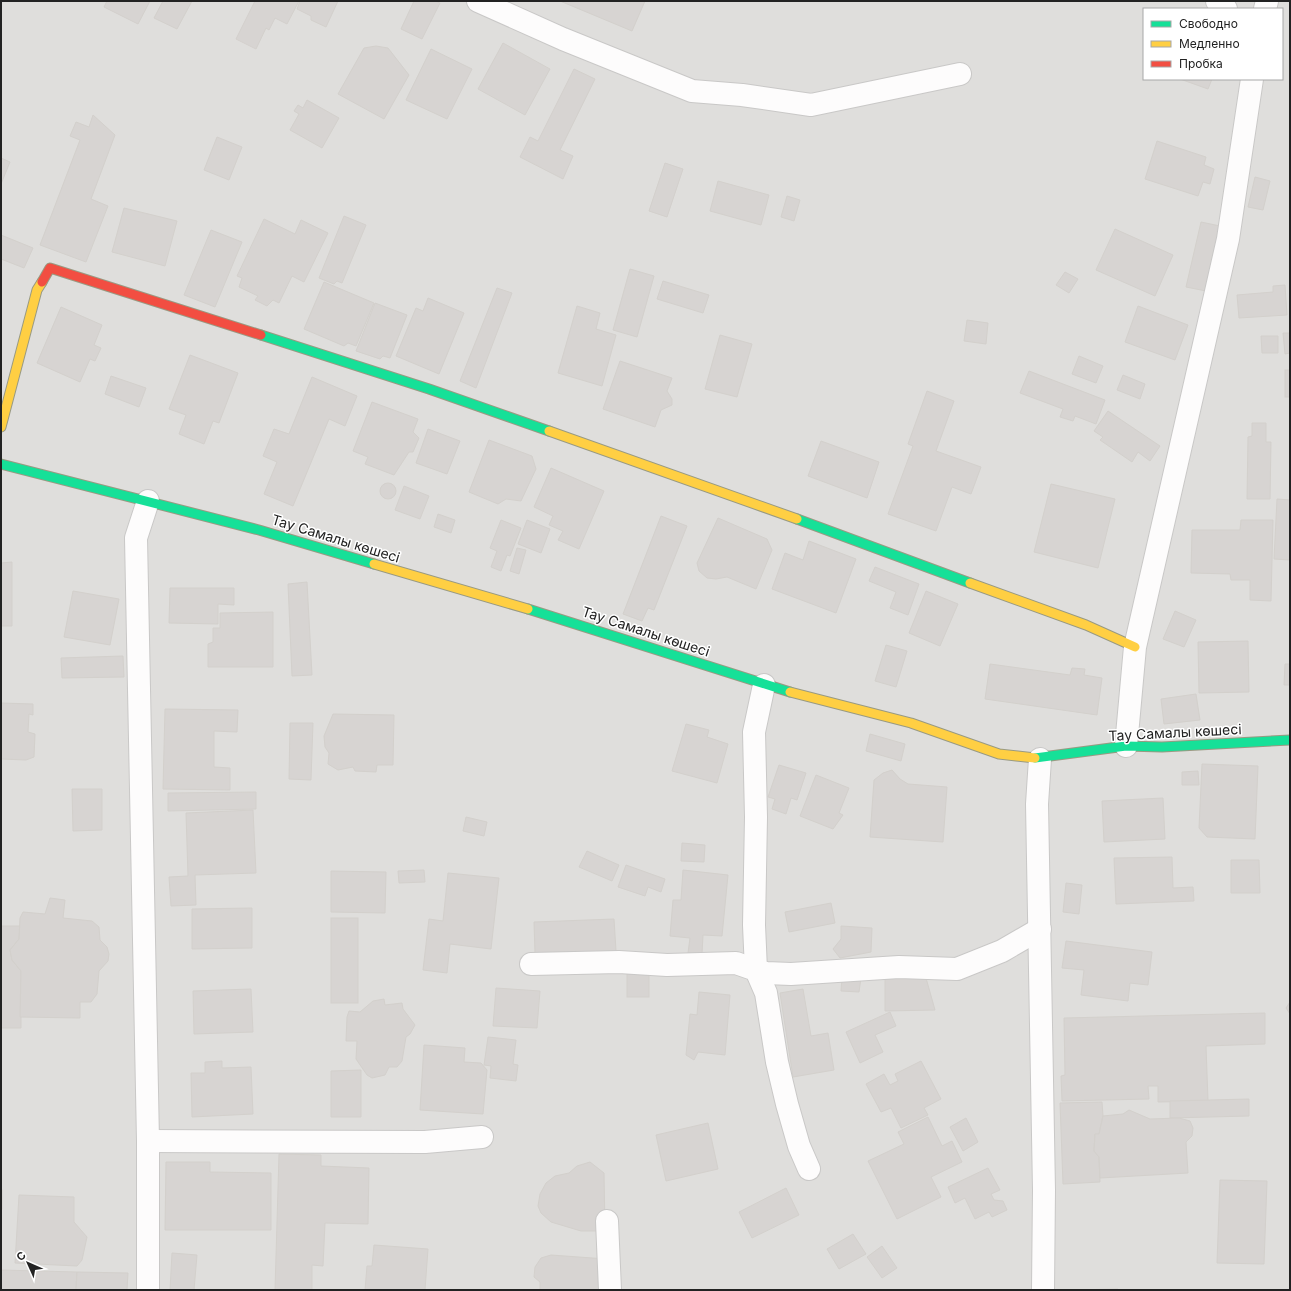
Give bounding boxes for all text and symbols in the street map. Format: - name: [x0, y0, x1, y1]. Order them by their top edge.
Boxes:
- legend: [1143, 8, 1283, 80]
- text: Свободно: [1179, 16, 1238, 31]
- text: Медленно: [1179, 36, 1240, 51]
- text: Пробка: [1179, 56, 1223, 71]
- street label: Тау Самалы көшесі: [270, 510, 402, 566]
- street label: Тау Самалы көшесі: [580, 602, 712, 660]
- street label: Тау Самалы көшесі: [1108, 720, 1242, 744]
- north arrow: [8, 1243, 48, 1283]
- text: С: [13, 1248, 29, 1264]

